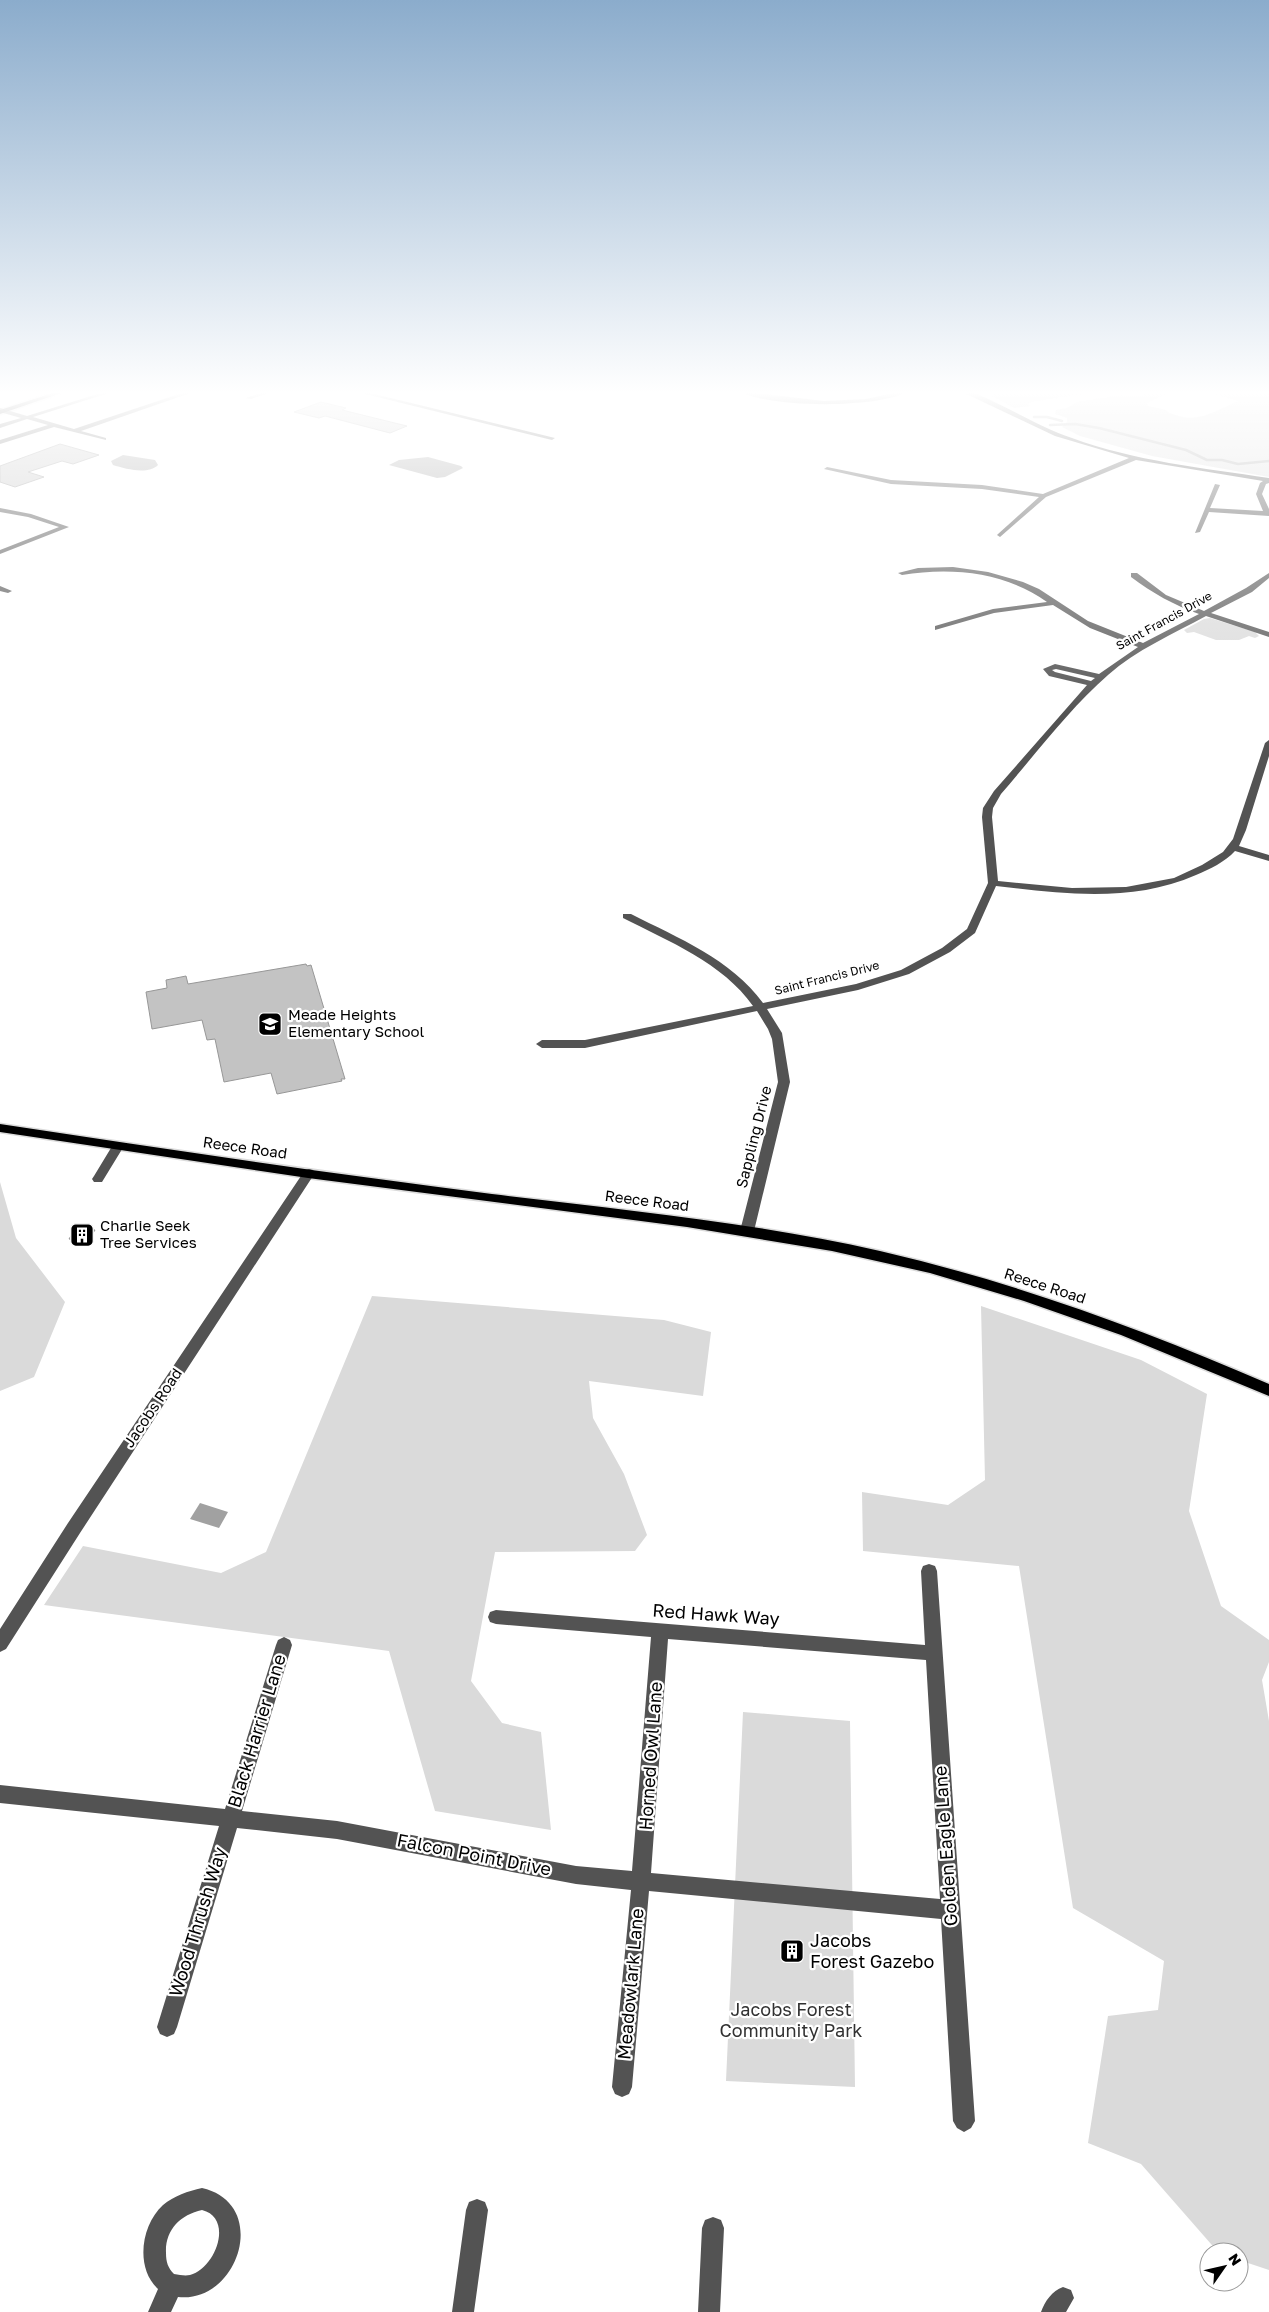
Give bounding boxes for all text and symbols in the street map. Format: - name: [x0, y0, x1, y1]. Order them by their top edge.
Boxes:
- street label: Saint Francis Drive: [1113, 588, 1214, 653]
- street label: Saint Francis Drive: [773, 957, 881, 998]
- place label: Meade Heights Elementary School: [288, 1005, 424, 1040]
- school or university icon: Meade Heights Elementary School: [257, 1011, 283, 1037]
- street label: Sappling Drive: [732, 1083, 775, 1190]
- street label: Reece Road: [202, 1132, 288, 1162]
- street label: Reece Road: [604, 1186, 690, 1214]
- place label: Charlie Seek Tree Services: [100, 1216, 197, 1251]
- building icon: Charlie Seek Tree Services: [69, 1222, 95, 1248]
- street label: Reece Road: [1002, 1263, 1088, 1307]
- street label: Jacobs Road: [119, 1364, 185, 1450]
- street label: Red Hawk Way: [652, 1599, 780, 1629]
- street label: Black Harrier Lane: [222, 1651, 290, 1810]
- street label: Horned Owl Lane: [634, 1681, 666, 1831]
- street label: Golden Eagle Lane: [928, 1765, 962, 1927]
- street label: Falcon Point Drive: [395, 1828, 553, 1880]
- street label: Wood Thrush Way: [164, 1844, 230, 1999]
- street label: Meadowlark Lane: [612, 1907, 648, 2061]
- place label: Jacobs Forest Gazebo: [810, 1929, 934, 1972]
- building icon: Jacobs Forest Gazebo: [779, 1938, 805, 1964]
- park label: Jacobs Forest Community Park: [720, 1998, 862, 2041]
- north arrow: [1199, 2242, 1249, 2292]
- text: N: [1225, 2250, 1245, 2269]

